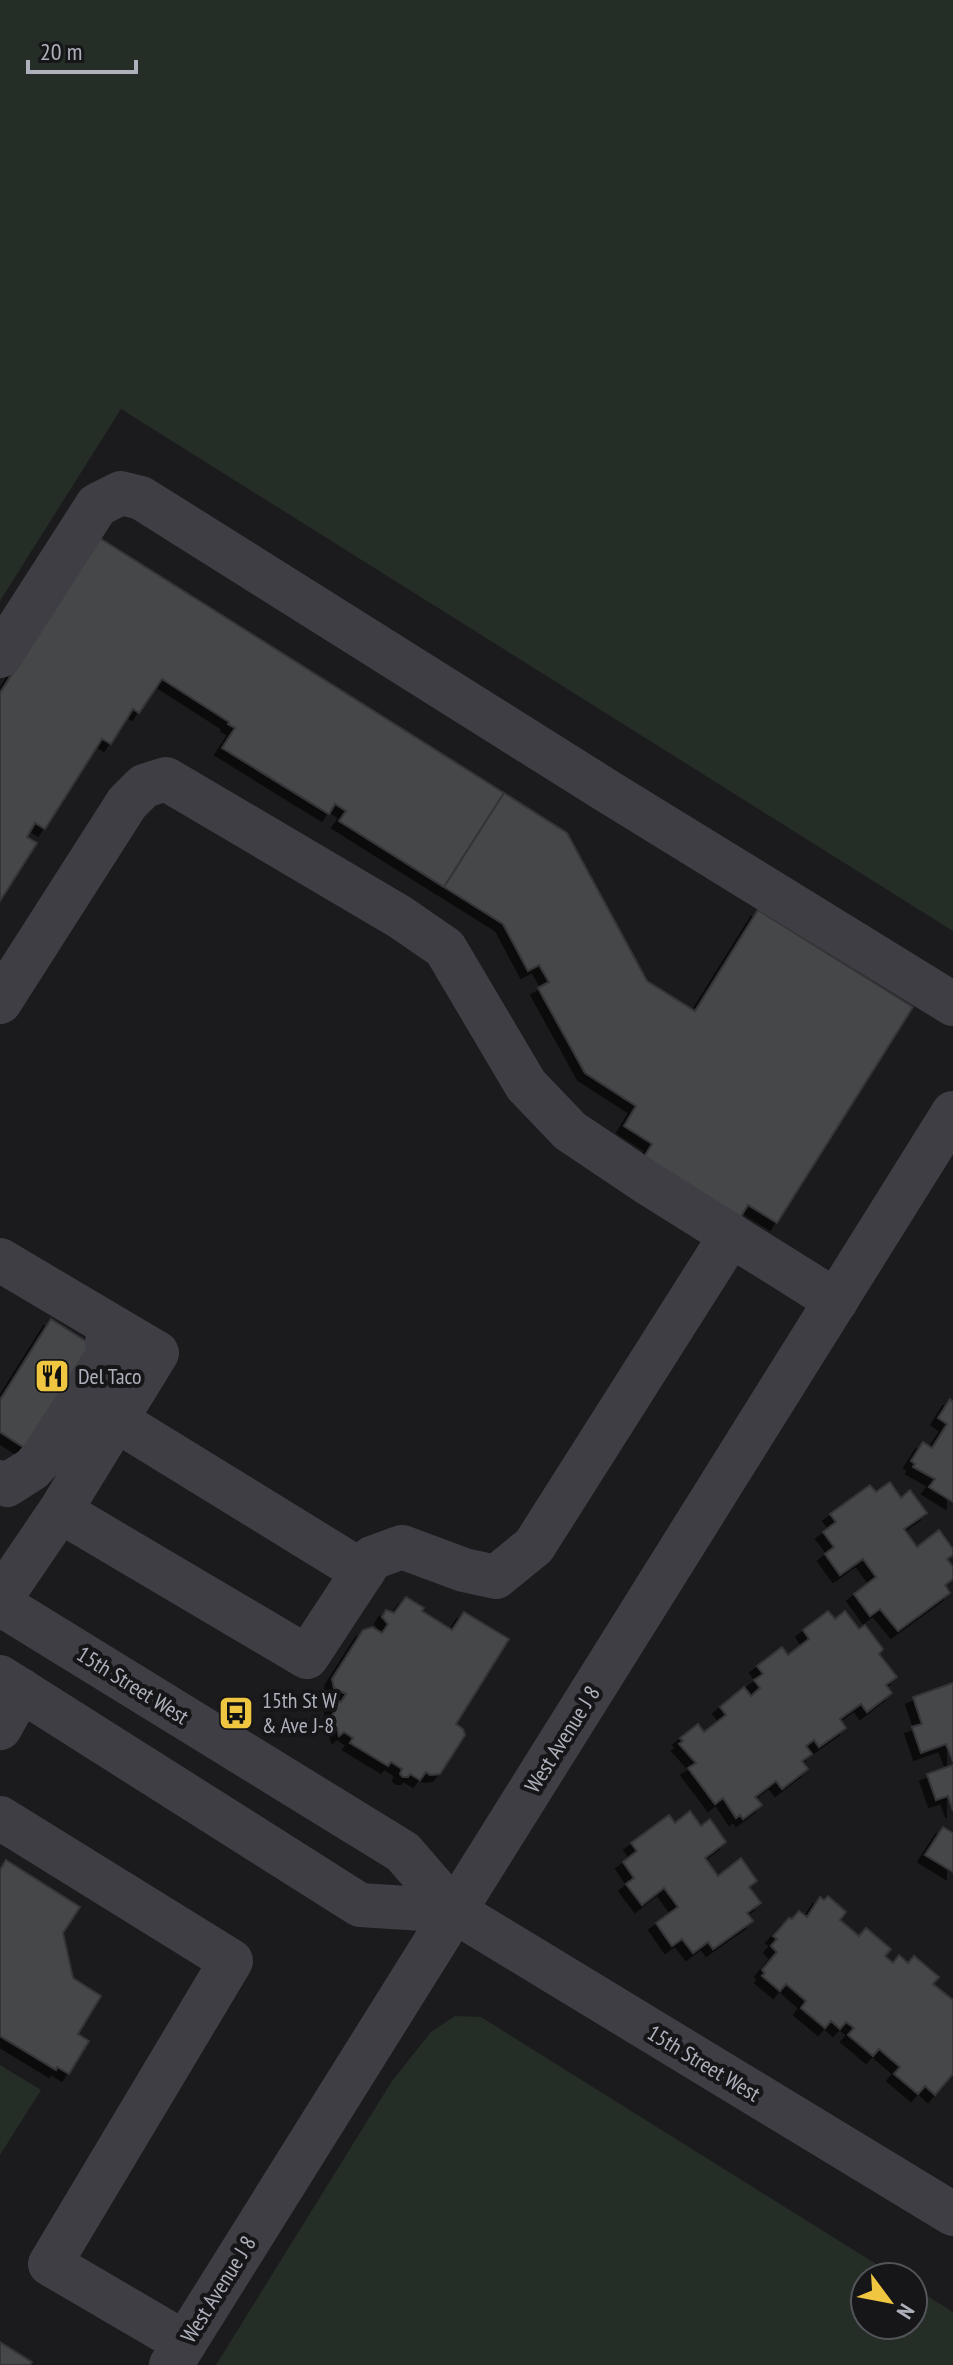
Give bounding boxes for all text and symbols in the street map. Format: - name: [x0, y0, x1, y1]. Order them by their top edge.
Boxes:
- scale bar: [28, 24, 136, 74]
- text: 20 m: [40, 36, 82, 67]
- restaurant icon: Del Taco: [33, 1357, 71, 1395]
- place label: Del Taco: [78, 1362, 142, 1390]
- street label: 15th Street West: [72, 1640, 194, 1730]
- street label: West Avenue J 8: [518, 1680, 606, 1798]
- place label: 15th St W & Ave J-8: [262, 1686, 337, 1739]
- bus stop icon: 15th St W & Ave J-8: [217, 1694, 255, 1732]
- street label: 15th Street West: [643, 2018, 765, 2108]
- street label: West Avenue J 8: [174, 2230, 262, 2348]
- north arrow: [849, 2261, 929, 2341]
- text: N: [891, 2299, 921, 2324]

